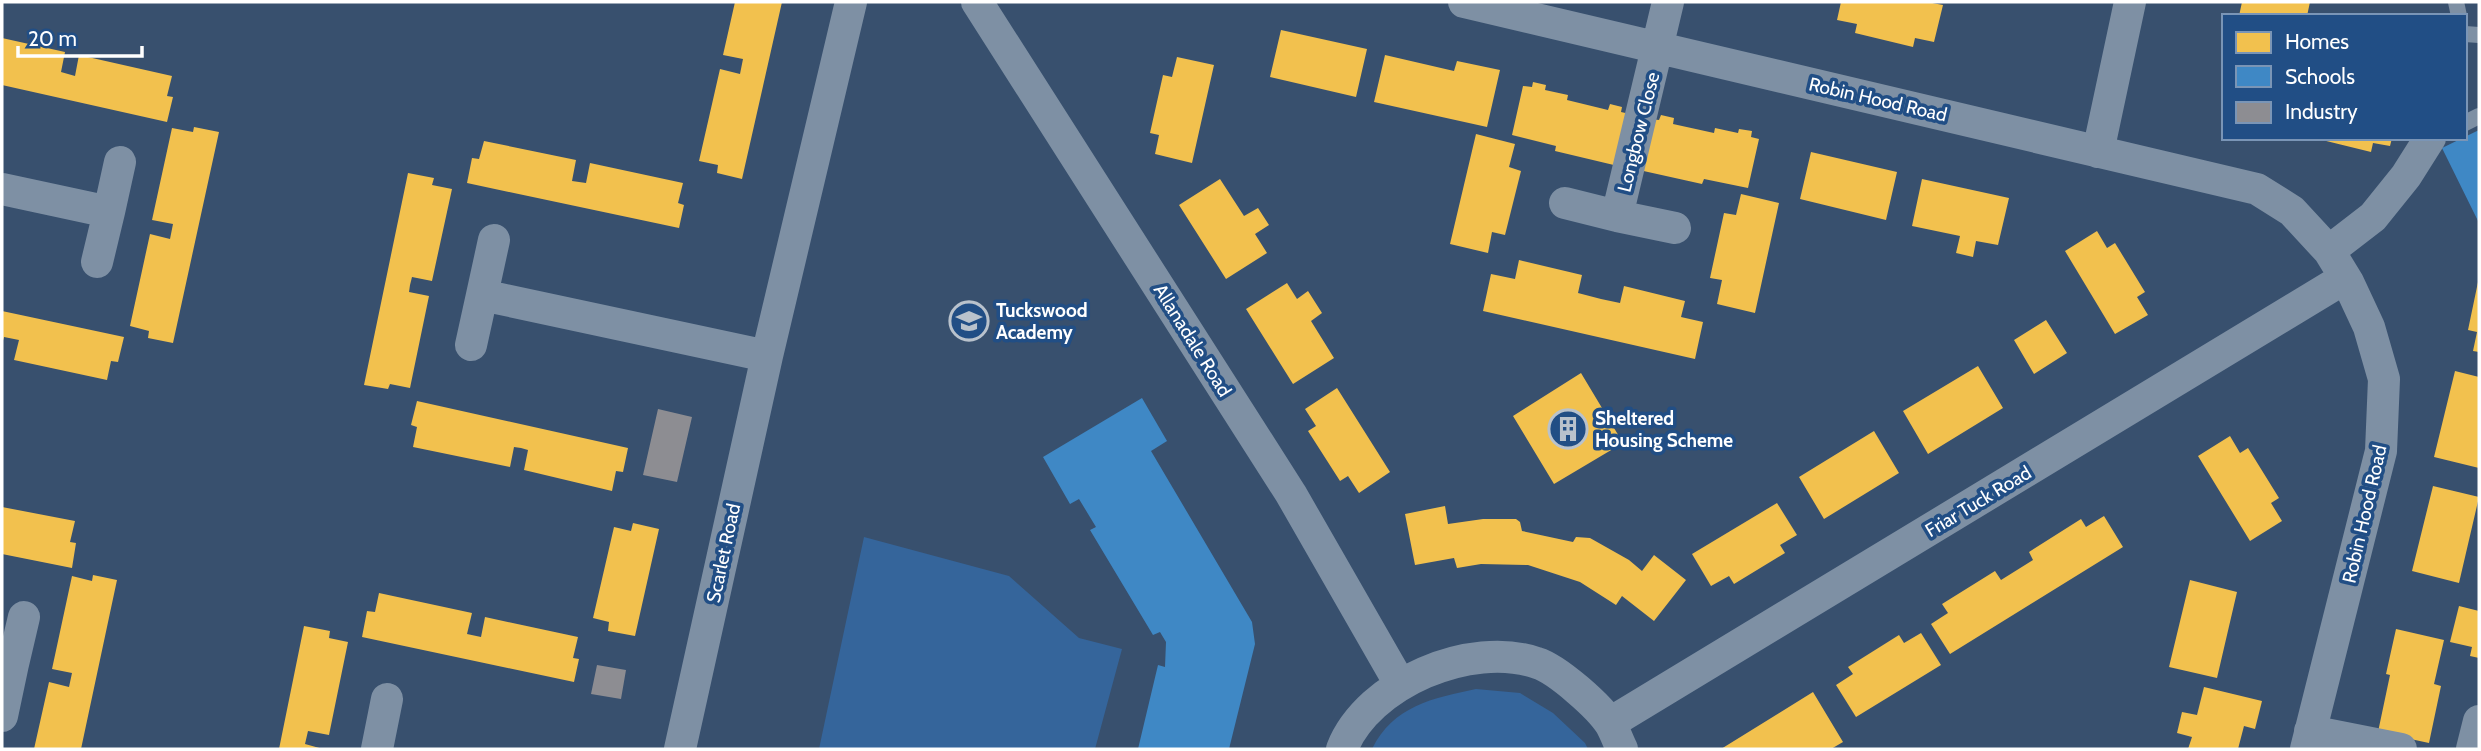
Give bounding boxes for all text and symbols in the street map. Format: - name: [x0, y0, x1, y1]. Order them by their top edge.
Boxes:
- scale bar: [18, 14, 142, 58]
- legend: [2222, 14, 2467, 140]
- text: 20 m: [28, 26, 77, 51]
- text: Homes: [2285, 29, 2349, 54]
- text: Schools: [2285, 64, 2355, 89]
- street label: Longbow Close: [1612, 69, 1665, 195]
- street label: Robin Hood Road: [1807, 72, 1949, 127]
- text: Industry: [2285, 99, 2358, 124]
- street label: Allanadale Road: [1149, 280, 1236, 401]
- place label: Tuckswood Academy: [996, 299, 1088, 344]
- school or university icon: Tuckswood Academy: [948, 300, 990, 342]
- place label: Sheltered Housing Scheme: [1595, 407, 1733, 452]
- building icon: Sheltered Housing Scheme: [1547, 408, 1589, 450]
- street label: Robin Hood Road: [2337, 443, 2392, 585]
- street label: Friar Tuck Road: [1921, 461, 2035, 542]
- street label: Scarlet Road: [702, 501, 745, 605]

